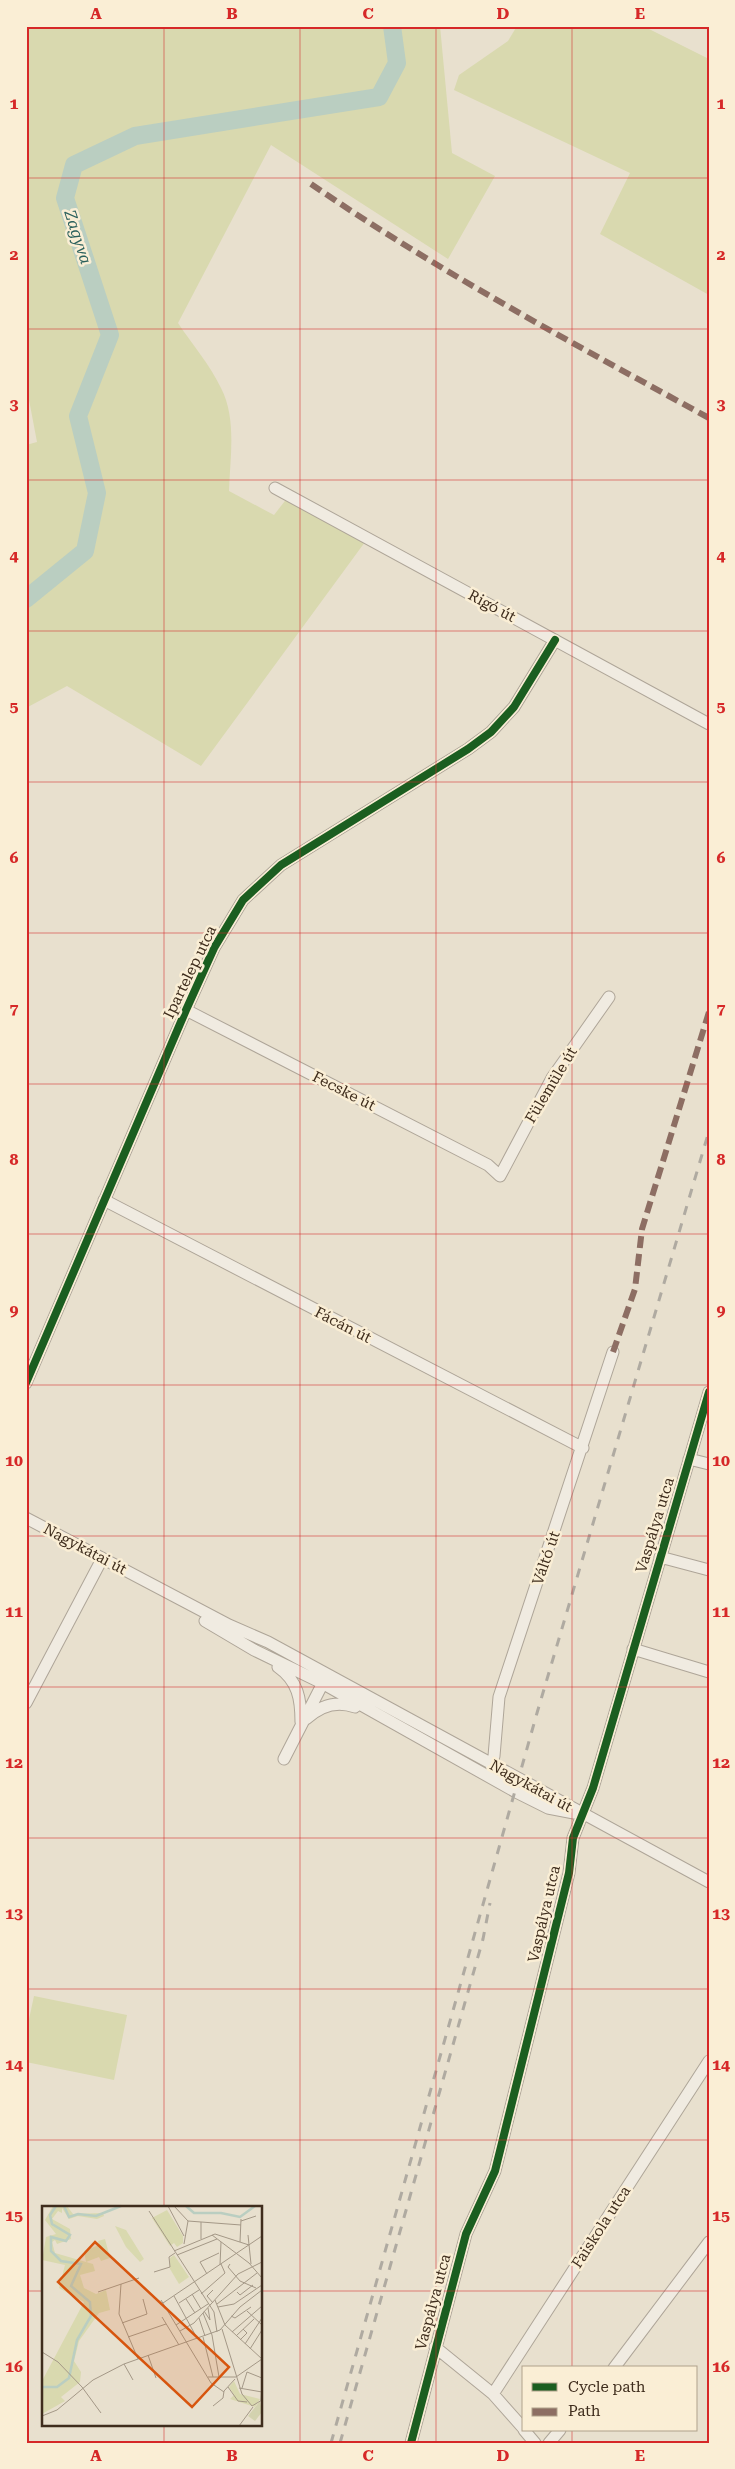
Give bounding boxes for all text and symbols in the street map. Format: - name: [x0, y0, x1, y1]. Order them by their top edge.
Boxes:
- text: A: [90, 4, 102, 23]
- text: B: [226, 4, 238, 23]
- text: C: [362, 4, 374, 23]
- text: D: [497, 4, 510, 23]
- text: E: [635, 4, 645, 23]
- text: 1: [10, 94, 19, 113]
- text: 1: [717, 94, 726, 113]
- water label: Zagyva: [60, 207, 96, 267]
- text: 2: [10, 245, 19, 264]
- text: 2: [717, 245, 726, 264]
- text: 3: [10, 395, 19, 414]
- text: 3: [717, 395, 726, 414]
- text: 4: [10, 546, 19, 565]
- text: 4: [717, 546, 726, 565]
- street label: Rigó út: [465, 586, 519, 626]
- text: 5: [10, 697, 19, 716]
- text: 5: [717, 697, 726, 716]
- text: 6: [10, 848, 19, 867]
- text: 6: [717, 848, 726, 867]
- street label: Ipartelep utca: [160, 923, 220, 1021]
- text: 7: [10, 999, 19, 1018]
- text: 7: [717, 999, 726, 1018]
- street label: Fülemüle út: [521, 1043, 581, 1126]
- street label: Fecske út: [310, 1067, 379, 1115]
- text: 8: [10, 1150, 19, 1169]
- text: 8: [717, 1150, 726, 1169]
- text: 9: [10, 1301, 19, 1320]
- text: 9: [717, 1301, 726, 1320]
- street label: Fácán út: [312, 1303, 375, 1347]
- text: 10: [5, 1451, 23, 1470]
- text: 10: [712, 1451, 730, 1470]
- street label: Vaspálya utca: [632, 1475, 678, 1575]
- street label: Nagykátai út: [40, 1520, 130, 1579]
- street label: Váltó út: [528, 1528, 564, 1587]
- text: 11: [5, 1602, 23, 1621]
- text: 11: [712, 1602, 730, 1621]
- text: 12: [5, 1753, 23, 1772]
- text: 12: [712, 1753, 730, 1772]
- street label: Nagykátai út: [487, 1756, 576, 1816]
- street label: Vaspálya utca: [524, 1864, 564, 1964]
- text: 13: [5, 1904, 23, 1923]
- text: 13: [712, 1904, 730, 1923]
- text: 14: [5, 2055, 23, 2074]
- text: 14: [712, 2055, 730, 2074]
- street label: Faiskola utca: [568, 2182, 634, 2272]
- text: 15: [5, 2206, 23, 2225]
- inset map: [42, 2206, 262, 2426]
- text: 15: [712, 2206, 730, 2225]
- street label: Vaspálya utca: [412, 2252, 454, 2352]
- text: 16: [5, 2357, 23, 2376]
- text: 16: [712, 2357, 730, 2376]
- legend: [522, 2366, 698, 2432]
- text: Cycle path: [568, 2378, 646, 2396]
- text: Path: [568, 2402, 601, 2420]
- text: A: [90, 2446, 102, 2465]
- text: B: [226, 2446, 238, 2465]
- text: C: [362, 2446, 374, 2465]
- text: D: [497, 2446, 510, 2465]
- text: E: [635, 2446, 645, 2465]

